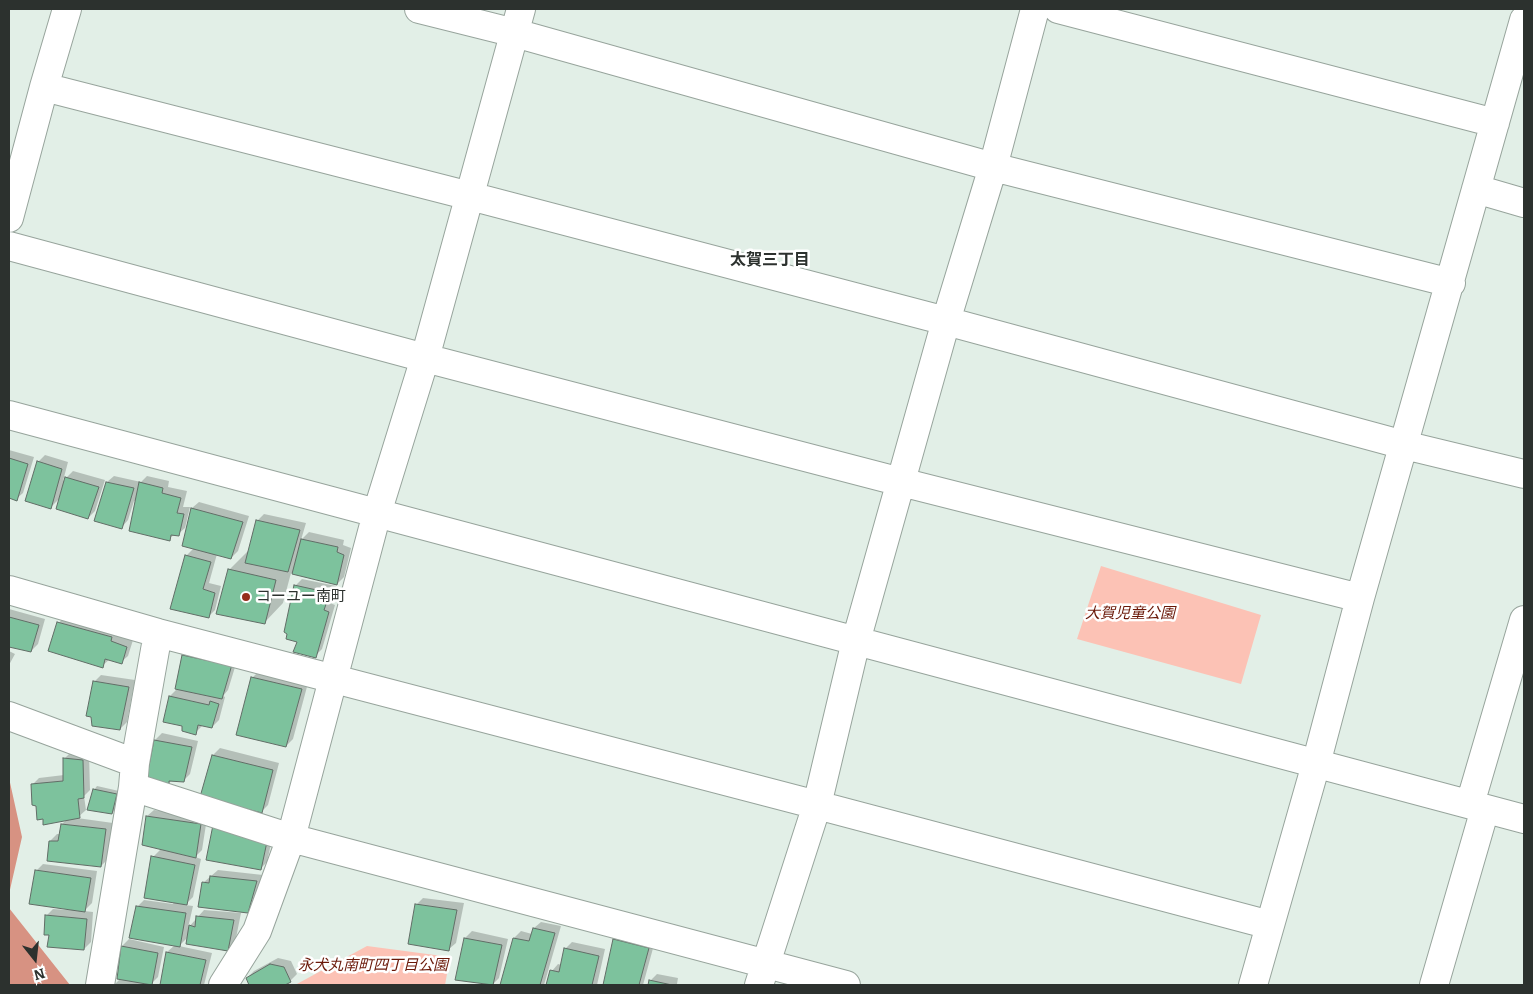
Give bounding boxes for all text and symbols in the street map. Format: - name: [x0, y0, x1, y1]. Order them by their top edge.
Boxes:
- district label: 太賀三丁目: [730, 251, 810, 271]
- place label: コーユー南町: [256, 588, 346, 606]
- marker: コーユー南町: [240, 591, 252, 603]
- park label: 大賀児童公園: [1085, 605, 1175, 623]
- north arrow: [10, 934, 60, 984]
- park label: 永犬丸南町四丁目公園: [298, 957, 448, 975]
- text: N: [32, 964, 47, 984]

